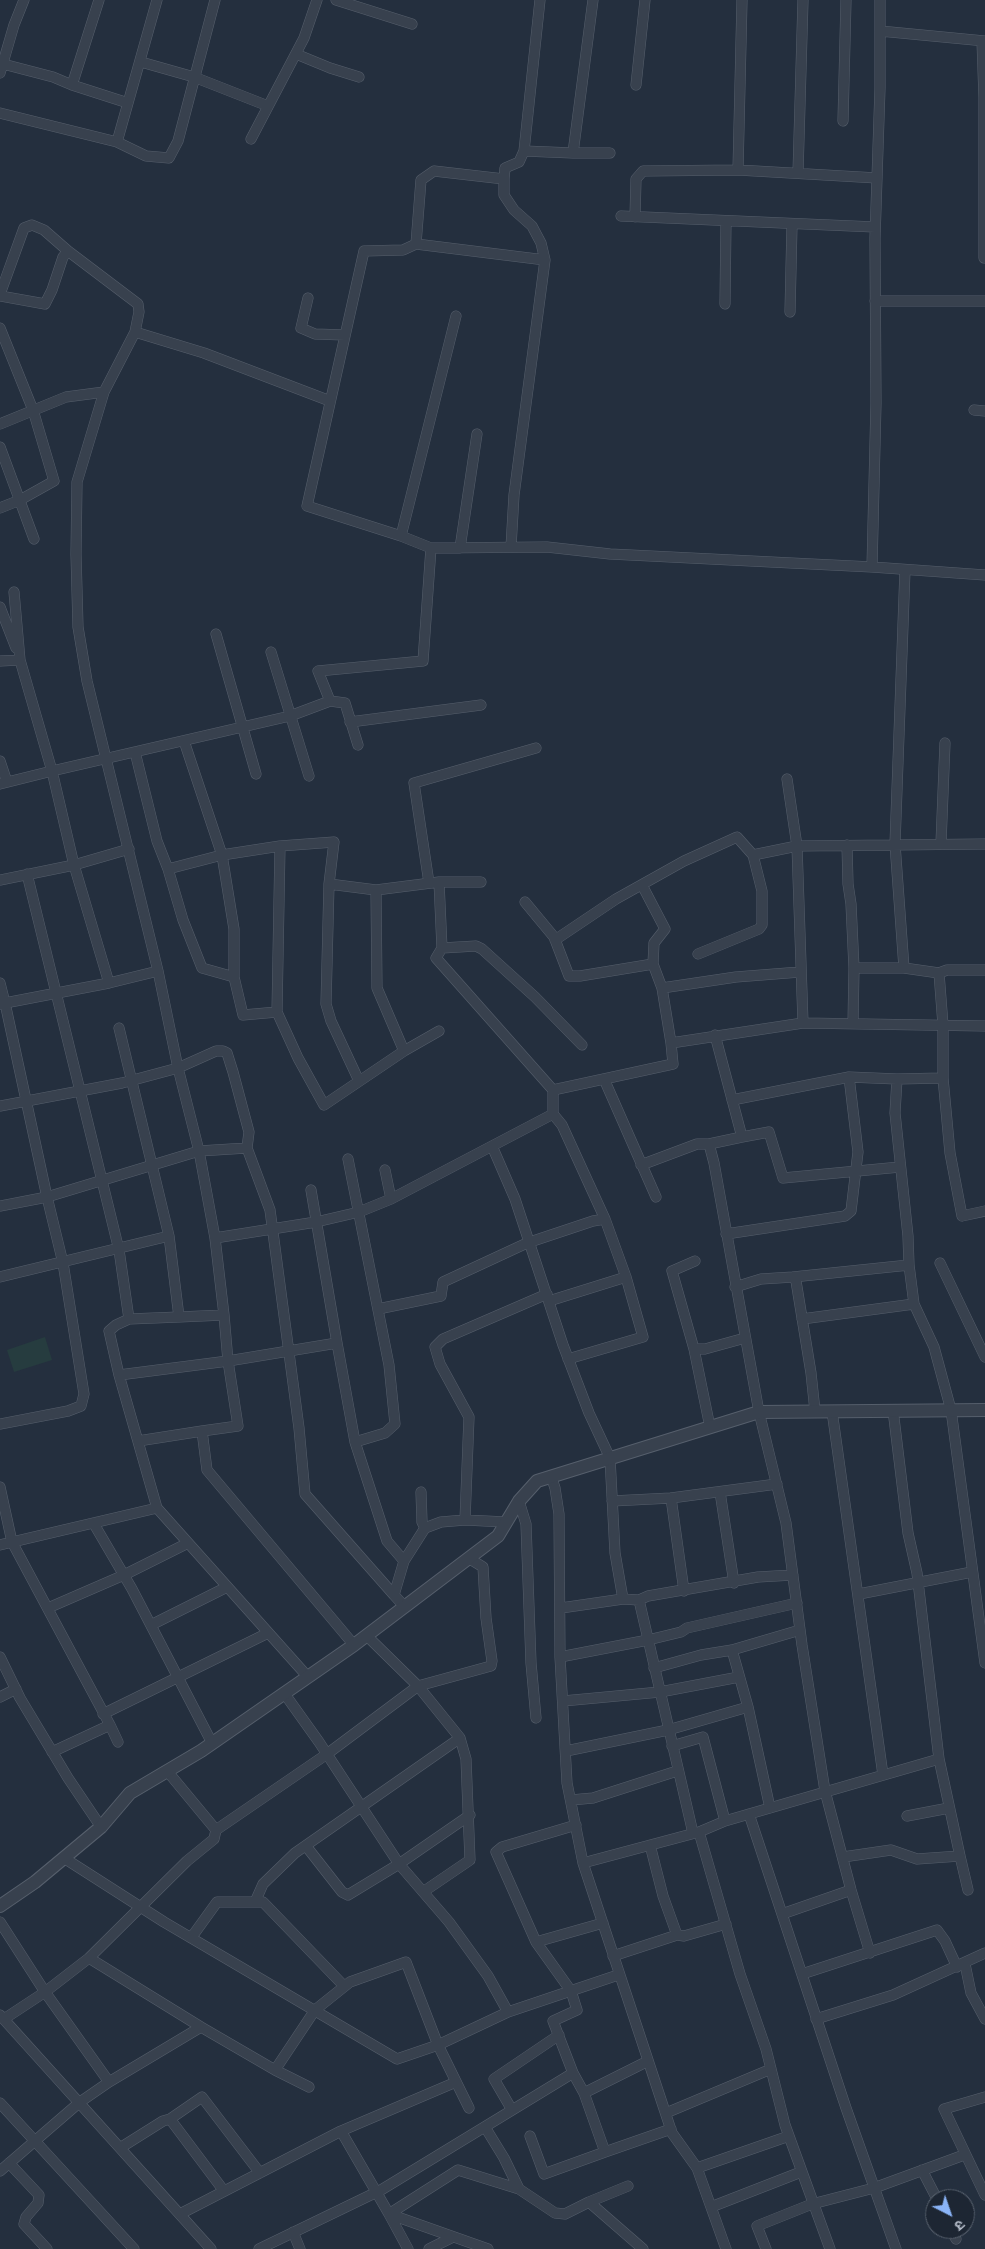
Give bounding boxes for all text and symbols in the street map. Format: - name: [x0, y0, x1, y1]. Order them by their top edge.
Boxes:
- north arrow: [925, 2189, 975, 2239]
- text: उ: [951, 2216, 968, 2234]

